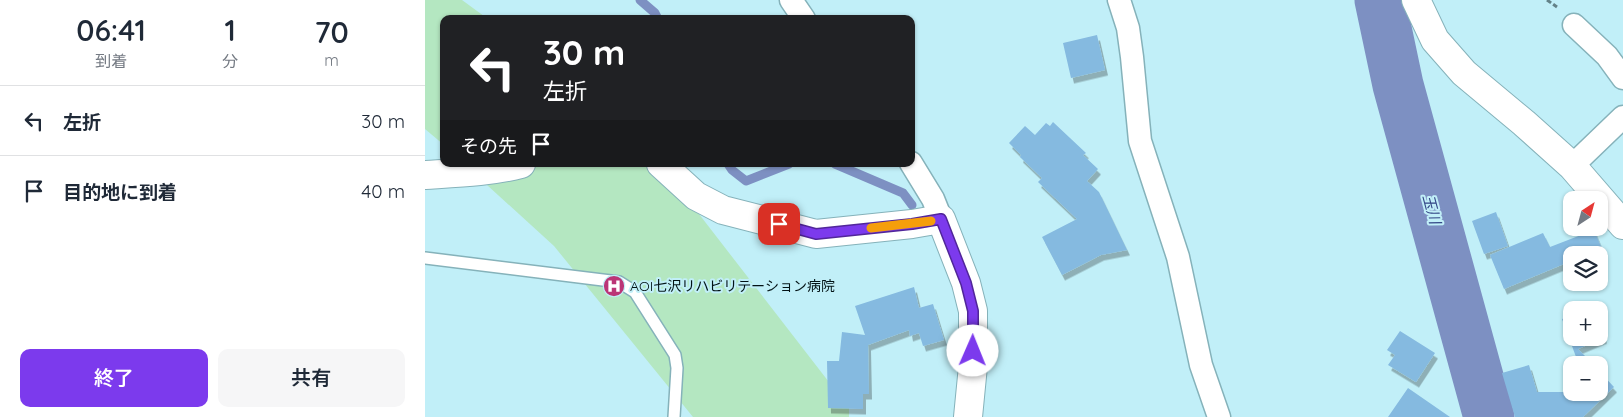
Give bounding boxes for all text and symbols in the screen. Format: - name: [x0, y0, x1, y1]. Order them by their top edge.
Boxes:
- text: 06:41: [76, 11, 146, 49]
- text: 1: [224, 11, 236, 49]
- text: 70: [314, 13, 349, 51]
- text: 30 m: [543, 30, 625, 74]
- icon: left: [460, 35, 525, 100]
- text: m: [324, 50, 339, 70]
- text: 到着: [95, 51, 127, 71]
- text: 分: [222, 51, 238, 71]
- text: 左折: [543, 77, 587, 105]
- icon: left: [20, 107, 48, 135]
- text: 30 m: [361, 109, 405, 133]
- text: 左折: [63, 110, 101, 134]
- icon: arrive: [527, 130, 555, 158]
- text: その先: [460, 134, 517, 158]
- icon: arrive: [20, 177, 48, 205]
- text: 40 m: [361, 179, 405, 203]
- text: 目的地に到着: [63, 180, 177, 204]
- north arrow: [1563, 191, 1607, 236]
- map controls: [1563, 191, 1608, 401]
- water label: 玉川: [1419, 192, 1446, 228]
- pin: [758, 203, 800, 245]
- icon: arrive: [765, 210, 793, 238]
- button: layers: [1563, 246, 1608, 291]
- hospital icon: AOI七沢リハビリテーション病院: [602, 274, 626, 298]
- place label: AOI七沢リハビリテーション病院: [630, 277, 835, 295]
- button: +: [1563, 301, 1608, 346]
- position arrow: [946, 324, 998, 376]
- button: 終了: [20, 349, 208, 407]
- button: 共有: [218, 349, 405, 407]
- button: −: [1563, 356, 1608, 401]

